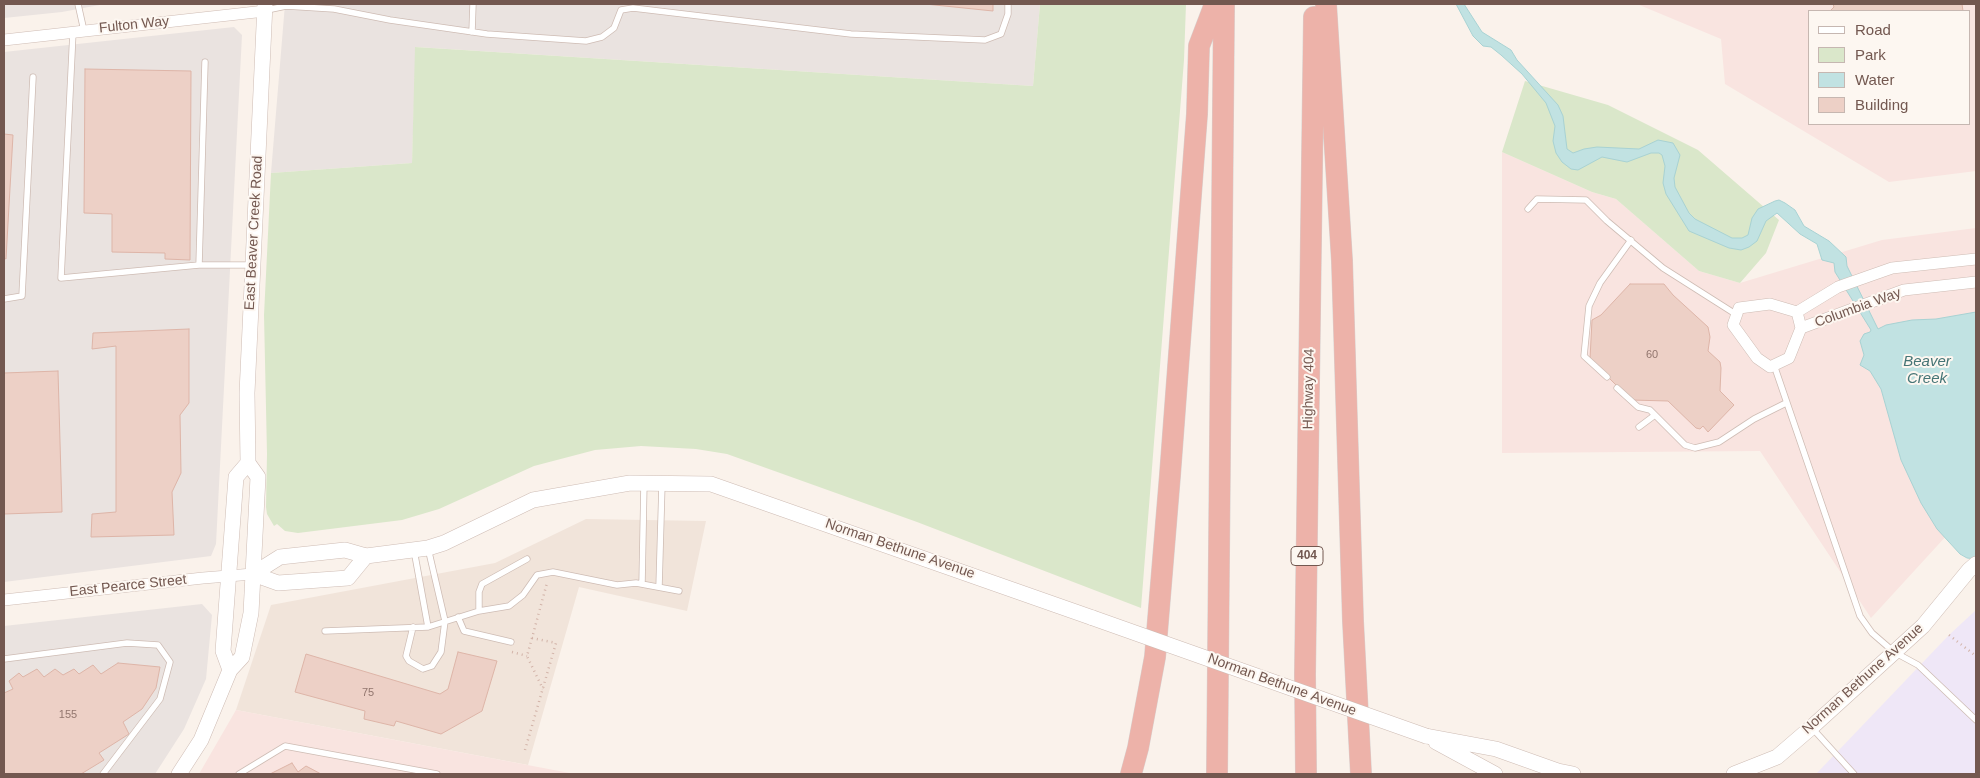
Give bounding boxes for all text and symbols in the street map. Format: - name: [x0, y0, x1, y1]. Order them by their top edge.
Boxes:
- legend: [1808, 10, 1970, 125]
- street label: Fulton Way: [98, 13, 170, 37]
- text: Road: [1855, 21, 1891, 38]
- text: Park: [1855, 46, 1886, 63]
- text: Water: [1855, 71, 1894, 88]
- text: Building: [1855, 96, 1908, 113]
- street label: East Beaver Creek Road: [242, 155, 266, 311]
- street label: Columbia Way: [1813, 285, 1903, 331]
- street label: Highway 404: [1300, 348, 1318, 430]
- house number: 60: [1646, 348, 1658, 362]
- water label: Beaver Creek: [1903, 353, 1951, 388]
- street label: Norman Bethune Avenue: [823, 516, 977, 582]
- road number: 404: [1291, 546, 1323, 566]
- street label: East Pearce Street: [69, 572, 187, 600]
- street label: Norman Bethune Avenue: [1799, 620, 1927, 738]
- street label: Norman Bethune Avenue: [1205, 650, 1359, 720]
- house number: 75: [362, 686, 374, 700]
- house number: 155: [59, 708, 77, 722]

